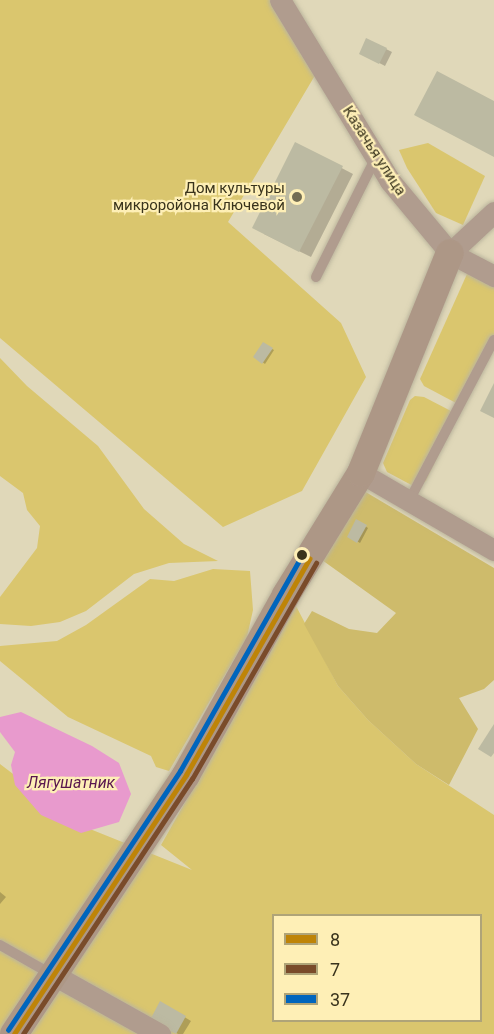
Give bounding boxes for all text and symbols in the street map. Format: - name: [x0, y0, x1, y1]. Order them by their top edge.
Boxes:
- street label: Казачья улица: [338, 103, 410, 199]
- place label: Дом культуры микроройона Ключевой: [113, 179, 285, 214]
- marker: Дом культуры микроройона Ключевой: [290, 190, 304, 204]
- unlabelled marker: [296, 549, 308, 561]
- water label: Лягушатник: [27, 773, 115, 793]
- legend: [272, 914, 482, 1022]
- text: 8: [330, 929, 340, 950]
- text: 7: [330, 959, 340, 980]
- text: 37: [330, 989, 350, 1010]

